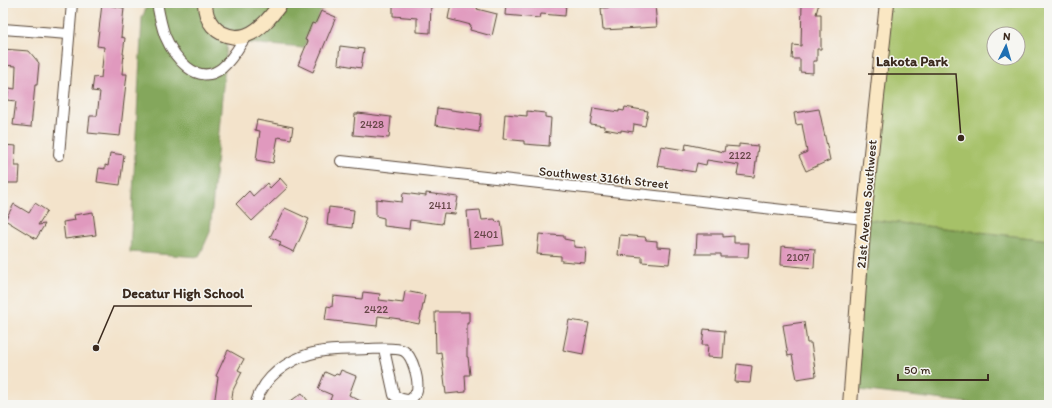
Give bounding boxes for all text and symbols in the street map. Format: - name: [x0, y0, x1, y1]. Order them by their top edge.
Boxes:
- north arrow: [986, 26, 1026, 66]
- text: N: [1003, 30, 1011, 43]
- callout: Lakota Park: [868, 48, 956, 74]
- text: Lakota Park: [876, 53, 949, 70]
- house number: 2428: [360, 118, 384, 131]
- street label: 21st Avenue Southwest: [853, 139, 880, 269]
- house number: 2122: [729, 149, 751, 162]
- street label: Southwest 316th Street: [538, 163, 670, 192]
- house number: 2411: [429, 199, 451, 212]
- house number: 2401: [474, 228, 498, 241]
- house number: 2107: [786, 251, 810, 264]
- callout: Decatur High School: [114, 280, 252, 306]
- text: Decatur High School: [122, 285, 245, 302]
- house number: 2422: [364, 303, 388, 316]
- scale bar: [898, 356, 988, 382]
- text: 50 m: [904, 363, 930, 377]

